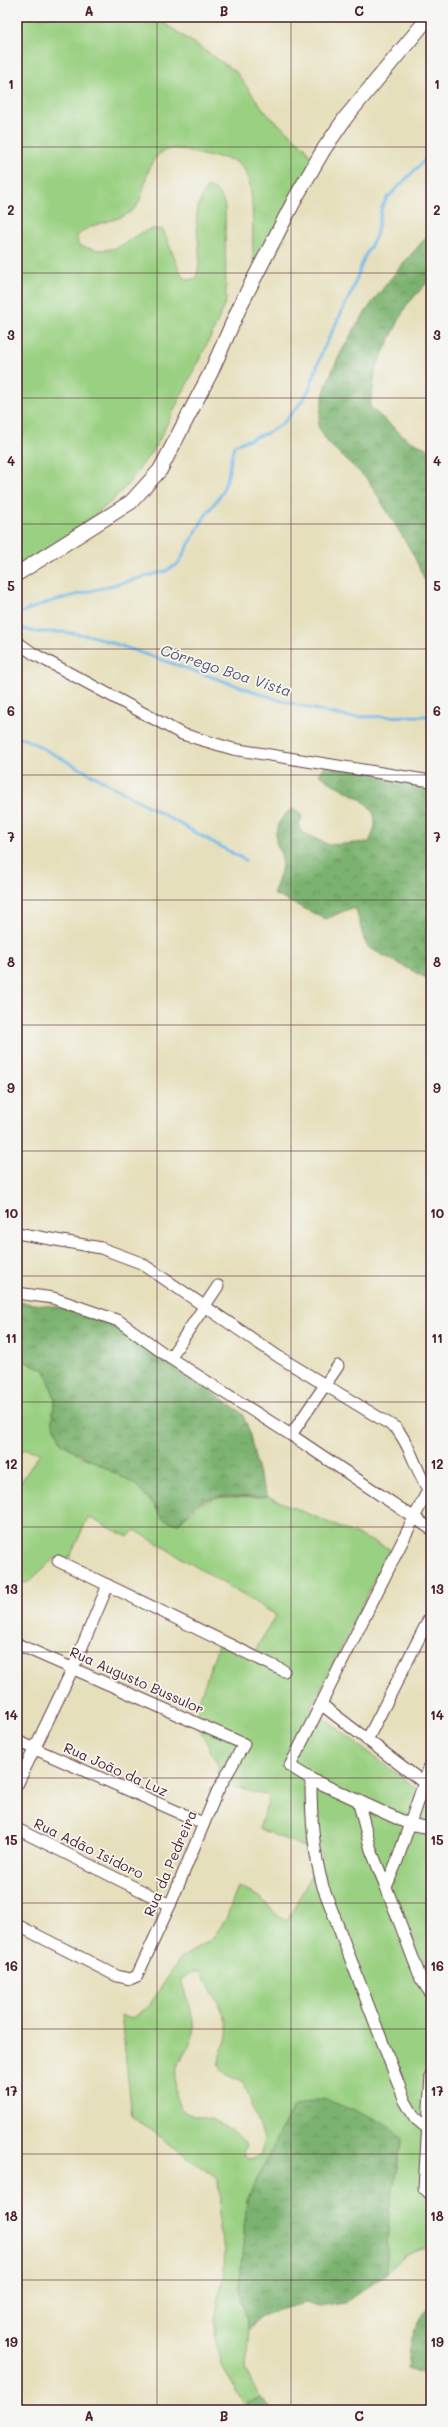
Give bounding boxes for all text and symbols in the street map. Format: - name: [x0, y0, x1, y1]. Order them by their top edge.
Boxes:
- text: A: [84, 2, 94, 19]
- text: B: [220, 2, 229, 19]
- text: C: [354, 2, 364, 19]
- text: 1: [8, 75, 14, 92]
- text: 1: [434, 75, 440, 92]
- text: 2: [7, 201, 15, 218]
- text: 2: [433, 201, 441, 218]
- text: 3: [7, 326, 15, 343]
- text: 3: [433, 326, 441, 343]
- text: 4: [7, 452, 15, 469]
- text: 4: [433, 452, 441, 469]
- text: 5: [7, 577, 15, 594]
- text: 5: [433, 577, 441, 594]
- water label: Córrego Boa Vista: [158, 639, 294, 701]
- text: 6: [7, 702, 15, 719]
- text: 6: [433, 702, 441, 719]
- text: 7: [7, 828, 15, 845]
- text: 7: [433, 828, 441, 845]
- text: 8: [7, 953, 15, 970]
- text: 8: [433, 953, 441, 970]
- text: 9: [7, 1079, 15, 1096]
- text: 9: [433, 1079, 441, 1096]
- text: 10: [4, 1204, 18, 1221]
- text: 10: [430, 1204, 444, 1221]
- text: 11: [5, 1329, 17, 1346]
- text: 11: [431, 1329, 443, 1346]
- text: 12: [4, 1455, 18, 1472]
- text: 12: [430, 1455, 444, 1472]
- text: 13: [4, 1580, 18, 1597]
- text: 13: [430, 1580, 444, 1597]
- street label: Rua Augusto Bussulor: [67, 1642, 207, 1718]
- text: 14: [4, 1706, 18, 1723]
- text: 14: [430, 1706, 444, 1723]
- street label: Rua João da Luz: [61, 1737, 171, 1801]
- street label: Rua da Pedreira: [139, 1807, 201, 1919]
- street label: Rua Adão Isidoro: [31, 1813, 147, 1883]
- text: 15: [4, 1831, 18, 1848]
- text: 15: [430, 1831, 444, 1848]
- text: 16: [4, 1957, 18, 1974]
- text: 16: [430, 1957, 444, 1974]
- text: 17: [4, 2082, 18, 2099]
- text: 17: [430, 2082, 444, 2099]
- text: 18: [4, 2207, 18, 2224]
- text: 18: [430, 2207, 444, 2224]
- text: 19: [4, 2333, 18, 2350]
- text: 19: [430, 2333, 444, 2350]
- text: A: [84, 2407, 94, 2424]
- text: B: [220, 2407, 229, 2424]
- text: C: [354, 2407, 364, 2424]

